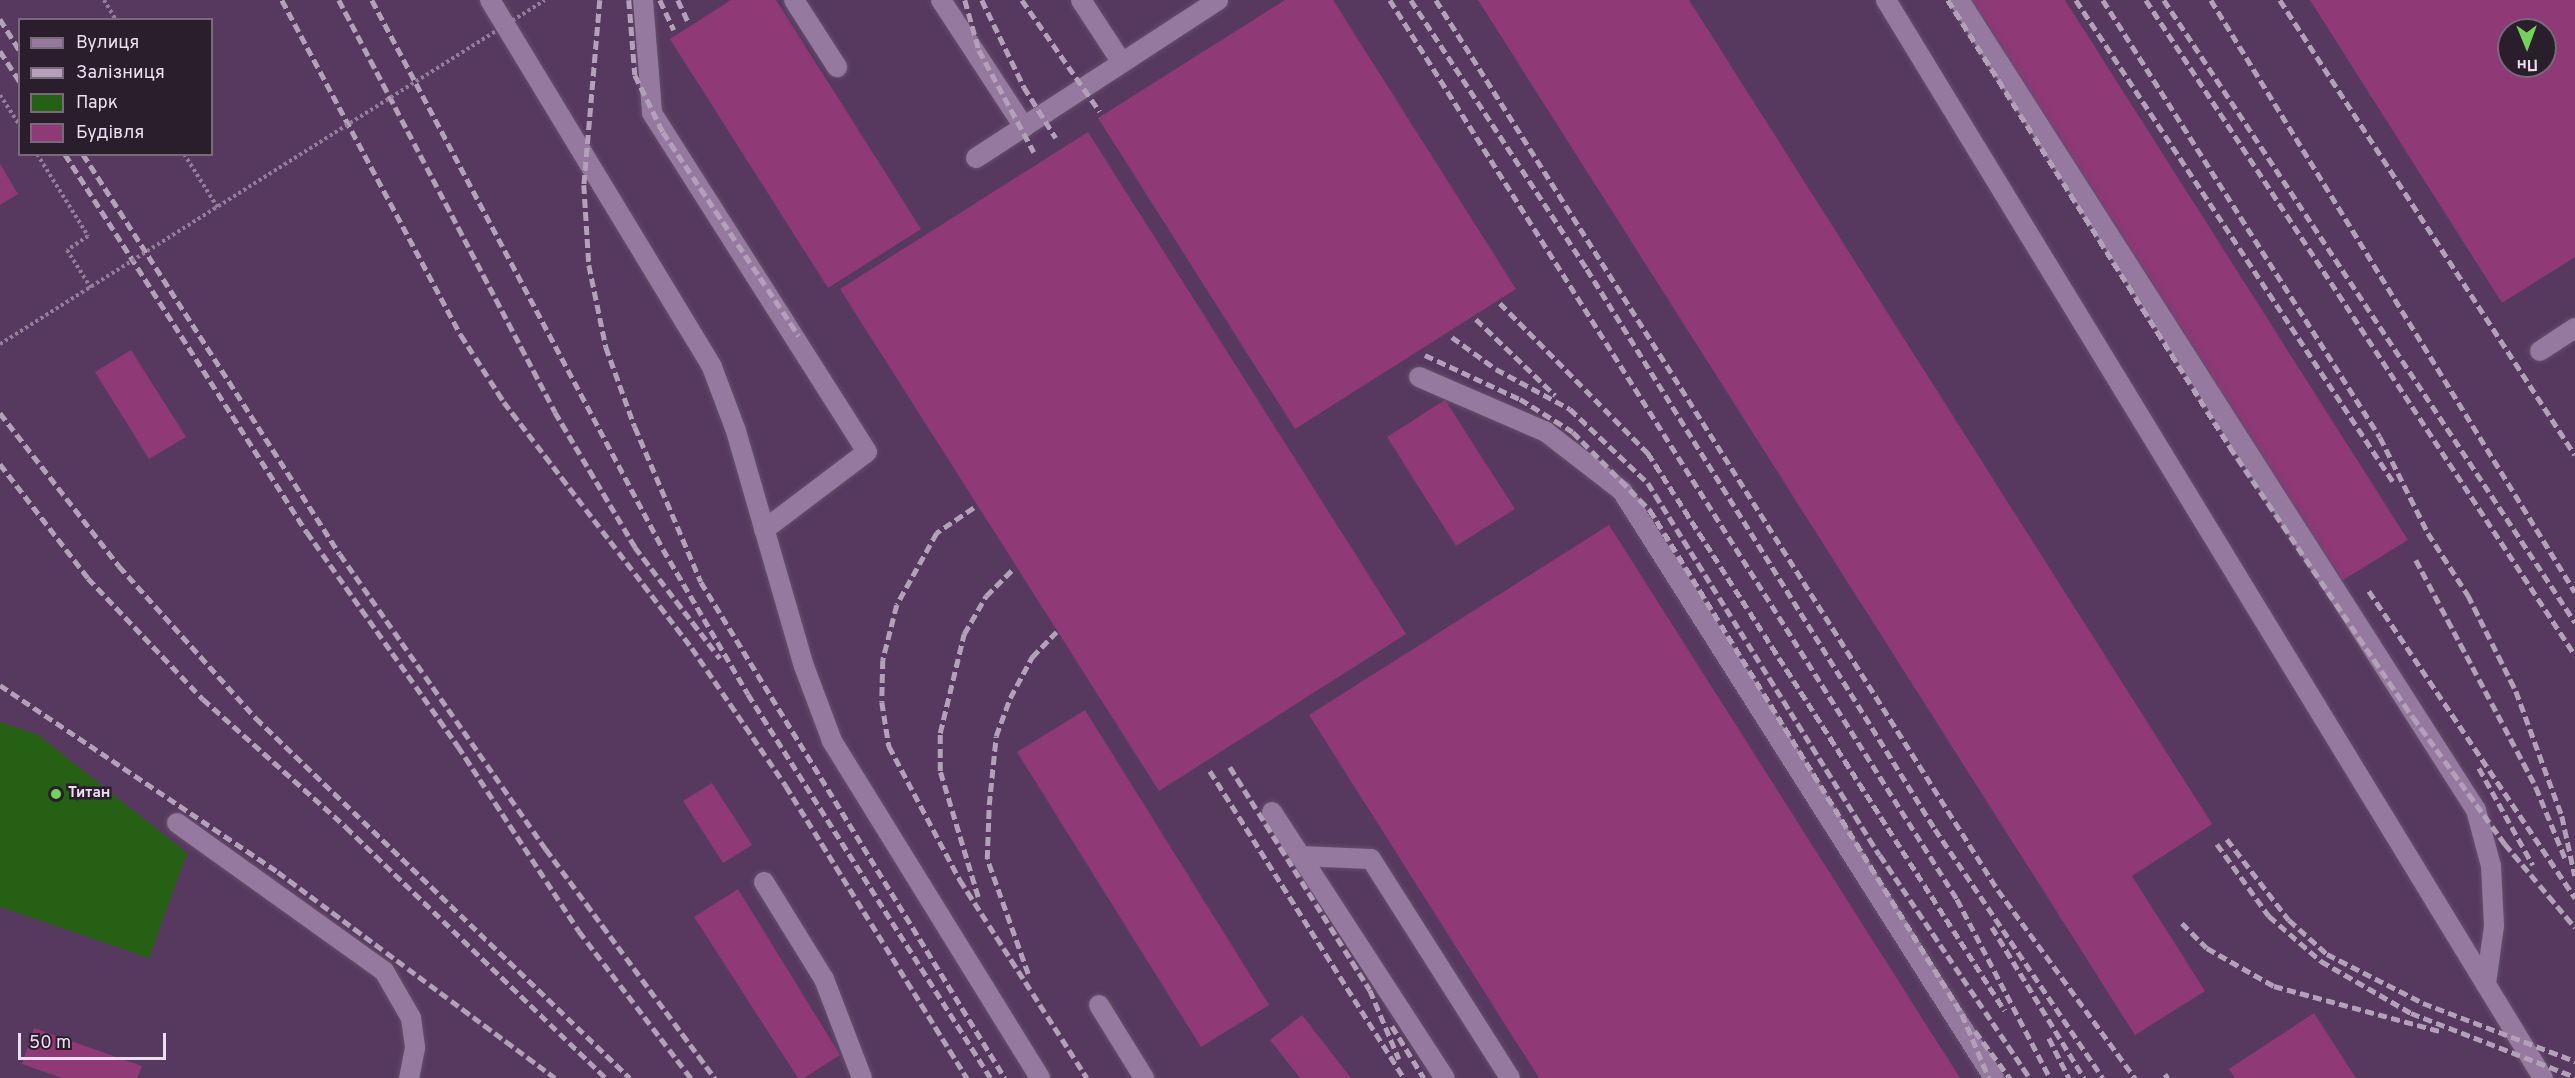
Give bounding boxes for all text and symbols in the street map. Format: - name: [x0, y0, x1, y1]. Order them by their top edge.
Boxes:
- legend: [18, 18, 213, 156]
- north arrow: [2497, 18, 2557, 78]
- text: Вулиця: [76, 32, 139, 55]
- text: Пн: [2516, 54, 2538, 74]
- text: Залізниця: [76, 62, 165, 85]
- text: Парк: [76, 92, 118, 115]
- text: Будівля: [76, 122, 144, 145]
- place label: Титан: [68, 785, 110, 803]
- marker: Титан: [49, 787, 63, 801]
- scale bar: [21, 1021, 170, 1059]
- text: 50 m: [29, 1032, 71, 1055]

